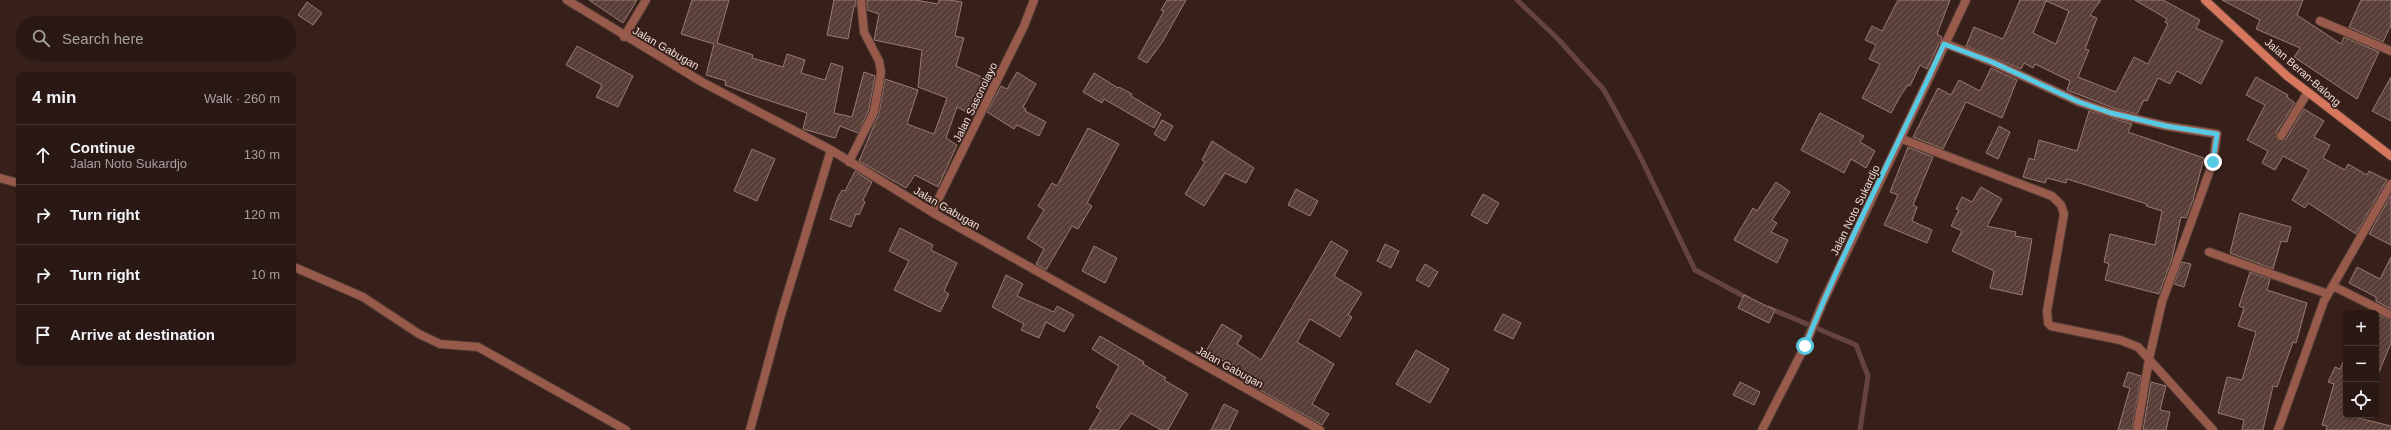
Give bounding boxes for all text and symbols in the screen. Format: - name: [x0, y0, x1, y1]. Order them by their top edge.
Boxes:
- search box: [16, 16, 296, 60]
- street label: Jalan Gabugan: [631, 24, 701, 72]
- icon: search: [30, 27, 52, 49]
- text: Search here: [62, 30, 144, 47]
- street label: Jalan Beran-Balong: [2263, 36, 2343, 108]
- street label: Jalan Sasonolayo: [951, 60, 999, 144]
- text: 4 min: [32, 88, 76, 107]
- text: Walk · 260 m: [204, 91, 280, 106]
- text: Continue: [70, 139, 135, 156]
- icon: ahead: [32, 144, 54, 166]
- text: 130 m: [244, 147, 280, 162]
- route end: [2204, 153, 2222, 171]
- text: Jalan Noto Sukardjo: [70, 156, 187, 171]
- street label: Jalan Noto Sukardjo: [1828, 163, 1882, 257]
- street label: Jalan Gabugan: [912, 184, 982, 232]
- icon: right: [32, 204, 54, 226]
- text: Turn right: [70, 206, 140, 223]
- text: 120 m: [244, 207, 280, 222]
- icon: right: [32, 264, 54, 286]
- text: Turn right: [70, 266, 140, 283]
- text: 10 m: [251, 267, 280, 282]
- map controls: [2343, 310, 2379, 418]
- button: +: [2343, 310, 2379, 346]
- icon: arrive: [32, 324, 54, 346]
- text: Arrive at destination: [70, 326, 215, 343]
- route start: [1796, 337, 1814, 355]
- street label: Jalan Gabugan: [1194, 344, 1266, 390]
- button: −: [2343, 346, 2379, 382]
- button: locate: [2343, 382, 2379, 418]

